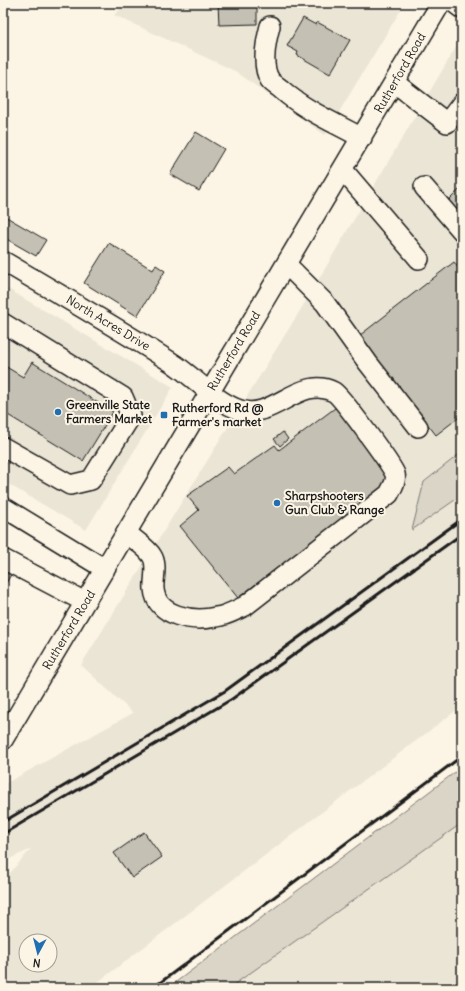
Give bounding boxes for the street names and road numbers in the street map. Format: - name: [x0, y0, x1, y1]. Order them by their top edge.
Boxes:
- street label: Rutherford Road: [371, 30, 429, 116]
- street label: North Acres Drive: [64, 292, 153, 354]
- street label: Rutherford Road: [204, 308, 263, 393]
- street label: Rutherford Road: [39, 587, 98, 672]

